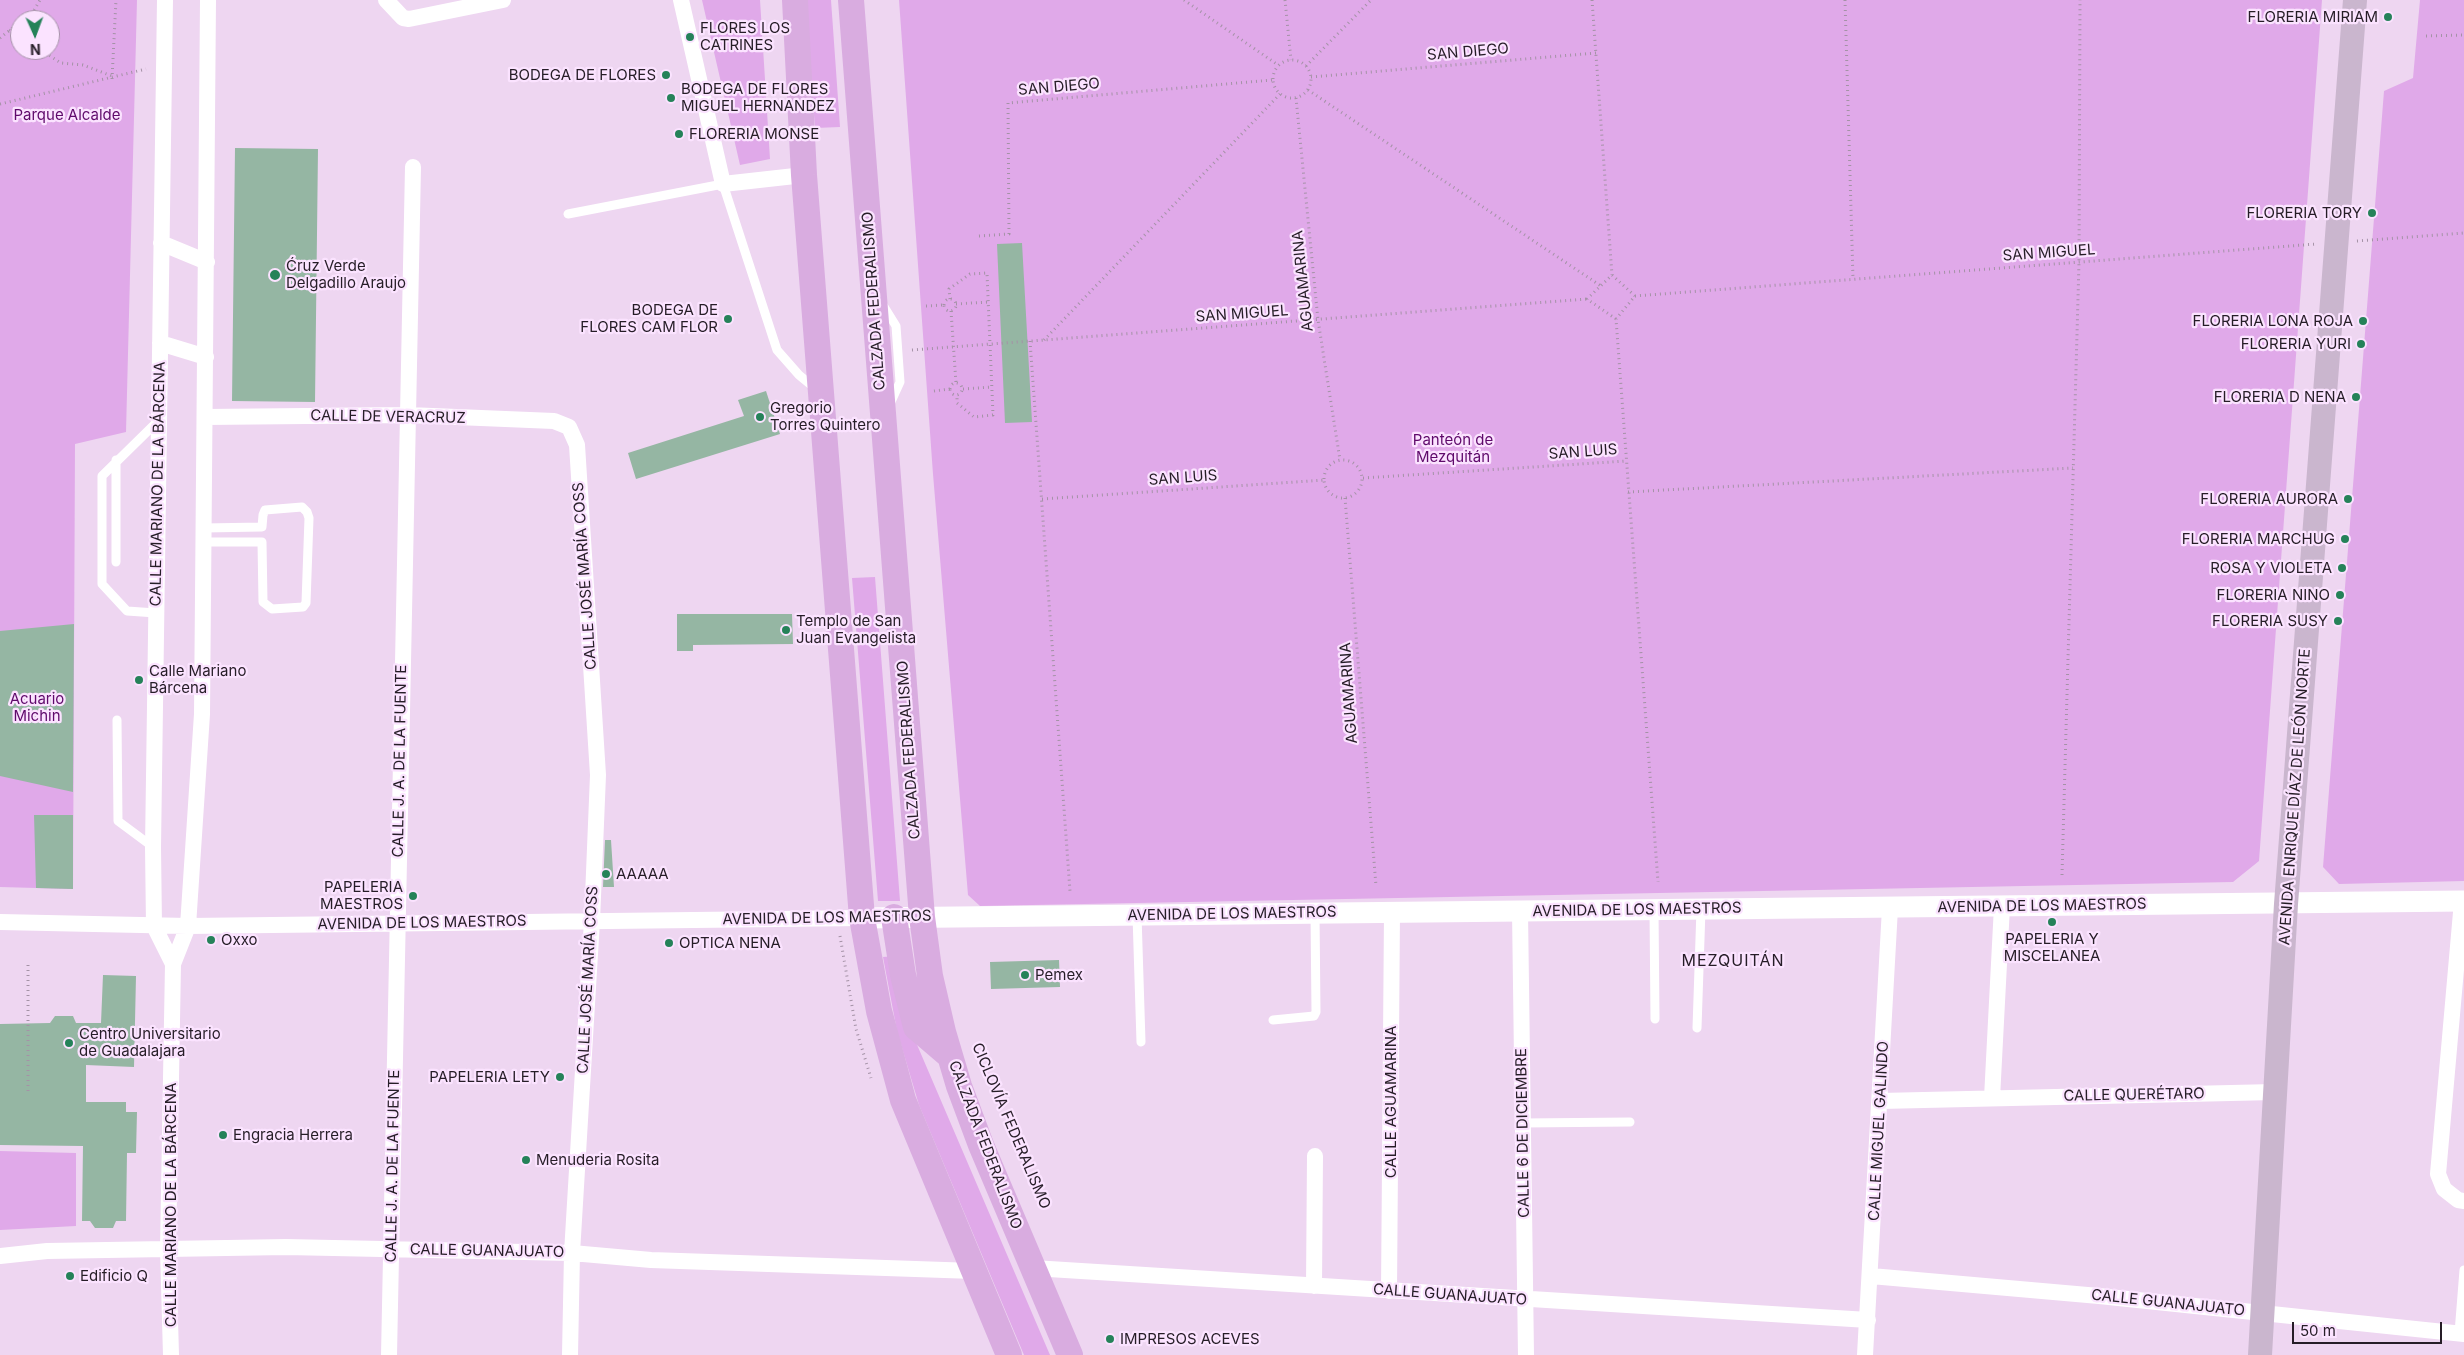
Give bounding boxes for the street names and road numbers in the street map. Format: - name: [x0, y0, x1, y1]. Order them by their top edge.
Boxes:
- street label: SAN DIEGO: [1426, 39, 1510, 65]
- street label: SAN DIEGO: [1017, 74, 1101, 100]
- street label: CALZADA FEDERALISMO: [859, 211, 889, 391]
- street label: AGUAMARINA: [1289, 230, 1317, 332]
- street label: SAN MIGUEL: [2002, 241, 2096, 265]
- street label: SAN MIGUEL: [1195, 302, 1289, 326]
- street label: CALLE MARIANO DE LA BÁRCENA: [147, 362, 169, 606]
- street label: CALLE DE VERACRUZ: [310, 407, 466, 427]
- street label: SAN LUIS: [1548, 441, 1618, 463]
- street label: SAN LUIS: [1148, 467, 1218, 489]
- street label: CALLE JOSÉ MARÍA COSS: [569, 482, 601, 670]
- street label: AGUAMARINA: [1336, 642, 1362, 744]
- street label: AVENIDA ENRIQUE DÍAZ DE LEÓN NORTE: [2276, 648, 2314, 946]
- street label: CALZADA FEDERALISMO: [894, 660, 924, 840]
- street label: CALLE J. A. DE LA FUENTE: [389, 664, 411, 858]
- street label: CALLE JOSÉ MARÍA COSS: [574, 886, 602, 1074]
- street label: AVENIDA DE LOS MAESTROS: [1937, 895, 2147, 917]
- street label: AVENIDA DE LOS MAESTROS: [1532, 899, 1742, 921]
- street label: AVENIDA DE LOS MAESTROS: [1127, 903, 1337, 925]
- street label: AVENIDA DE LOS MAESTROS: [722, 907, 932, 929]
- street label: AVENIDA DE LOS MAESTROS: [317, 912, 527, 934]
- street label: CALLE AGUAMARINA: [1382, 1026, 1400, 1178]
- street label: CICLOVÍA FEDERALISMO: [968, 1040, 1054, 1212]
- street label: CALLE MIGUEL GALINDO: [1865, 1041, 1893, 1221]
- street label: CALLE 6 DE DICIEMBRE: [1513, 1048, 1533, 1218]
- street label: CALZADA FEDERALISMO: [945, 1058, 1025, 1232]
- street label: CALLE J. A. DE LA FUENTE: [382, 1069, 404, 1263]
- street label: CALLE MARIANO DE LA BÁRCENA: [162, 1083, 180, 1327]
- street label: CALLE QUERÉTARO: [2063, 1085, 2205, 1105]
- street label: CALLE GUANAJUATO: [410, 1241, 564, 1261]
- street label: CALLE GUANAJUATO: [1372, 1281, 1528, 1309]
- street label: CALLE GUANAJUATO: [2090, 1286, 2246, 1320]

